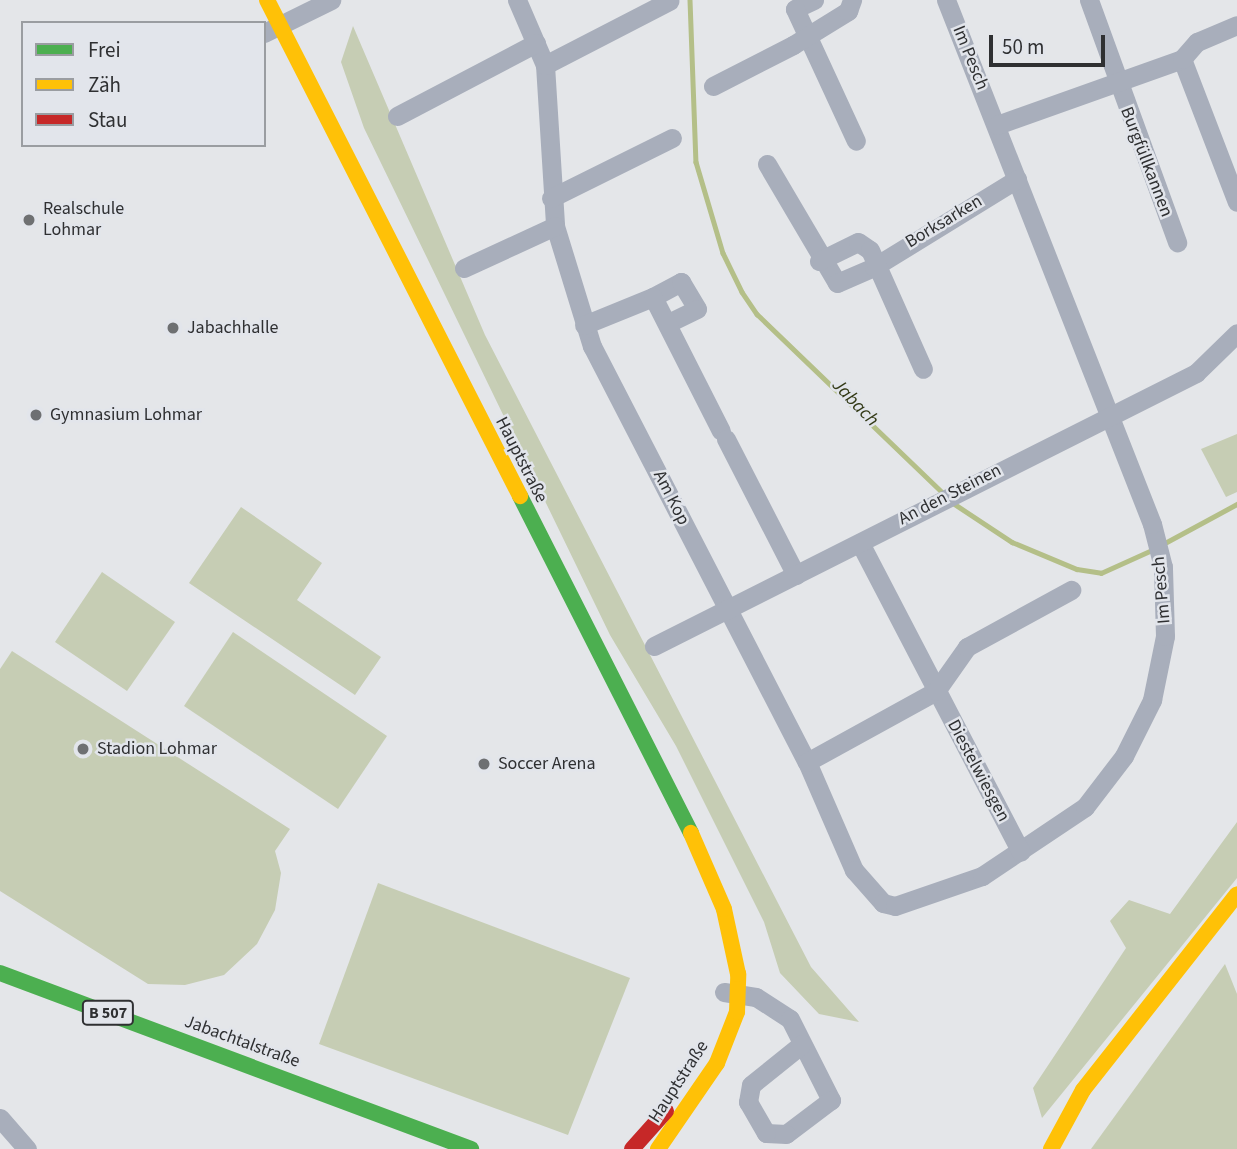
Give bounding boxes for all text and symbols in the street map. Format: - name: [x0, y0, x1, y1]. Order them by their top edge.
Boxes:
- legend: [21, 21, 266, 147]
- scale bar: [992, 21, 1108, 65]
- street label: Im Pesch: [947, 23, 993, 93]
- text: 50 m: [1002, 32, 1044, 62]
- text: Frei: [88, 35, 121, 65]
- text: Zäh: [88, 70, 121, 100]
- street label: Burgfüllkannen: [1115, 104, 1177, 220]
- text: Stau: [88, 105, 127, 135]
- street label: Borksarken: [902, 191, 986, 253]
- place label: Realschule Lohmar: [43, 199, 124, 242]
- marker: Realschule Lohmar: [21, 212, 37, 228]
- place label: Jabachhalle: [187, 317, 278, 339]
- marker: Jabachhalle: [165, 320, 181, 336]
- water label: Jabach: [827, 374, 883, 432]
- place label: Gymnasium Lohmar: [50, 404, 202, 426]
- marker: Gymnasium Lohmar: [28, 407, 44, 423]
- street label: Hauptstraße: [490, 413, 552, 507]
- street label: An den Steinen: [895, 460, 1005, 530]
- street label: Am Kop: [648, 467, 694, 529]
- street label: Im Pesch: [1148, 555, 1176, 625]
- street label: Diestelwiesgen: [942, 716, 1014, 826]
- place label: Stadion Lohmar: [97, 738, 217, 760]
- marker: Stadion Lohmar: [75, 741, 91, 757]
- place label: Soccer Arena: [498, 753, 595, 775]
- marker: Soccer Arena: [476, 756, 492, 772]
- road number: B 507: [82, 1001, 134, 1026]
- street label: Jabachtalstraße: [181, 1011, 303, 1073]
- street label: Hauptstraße: [644, 1037, 714, 1127]

